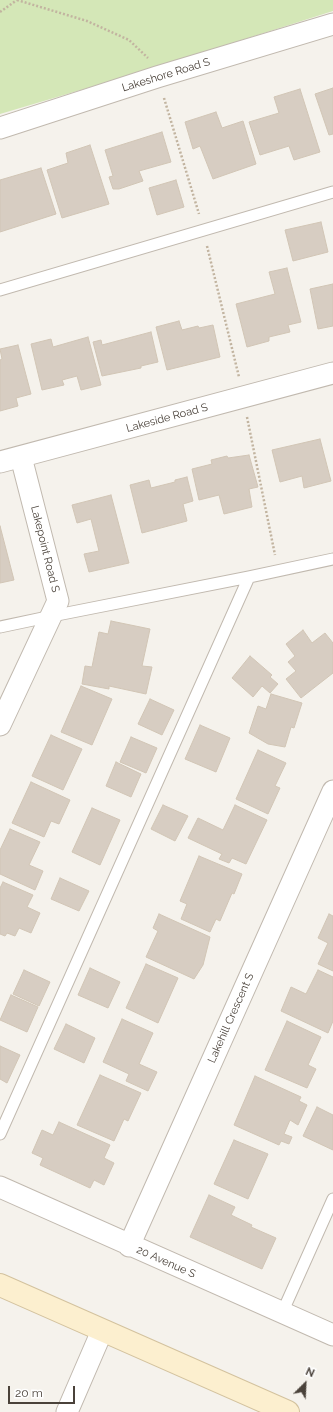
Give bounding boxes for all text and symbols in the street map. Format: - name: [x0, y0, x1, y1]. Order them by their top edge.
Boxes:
- street label: Lakeshore Road S: [120, 55, 212, 95]
- street label: Lakeside Road S: [125, 401, 209, 435]
- street label: Lakepoint Road S: [28, 504, 62, 594]
- street label: Lakehill Crescent S: [205, 971, 257, 1065]
- street label: 20 Avenue S: [134, 1243, 198, 1281]
- north arrow: [285, 1364, 325, 1404]
- text: N: [304, 1365, 317, 1380]
- scale bar: [10, 1378, 77, 1404]
- text: 20 m: [15, 1386, 43, 1400]

